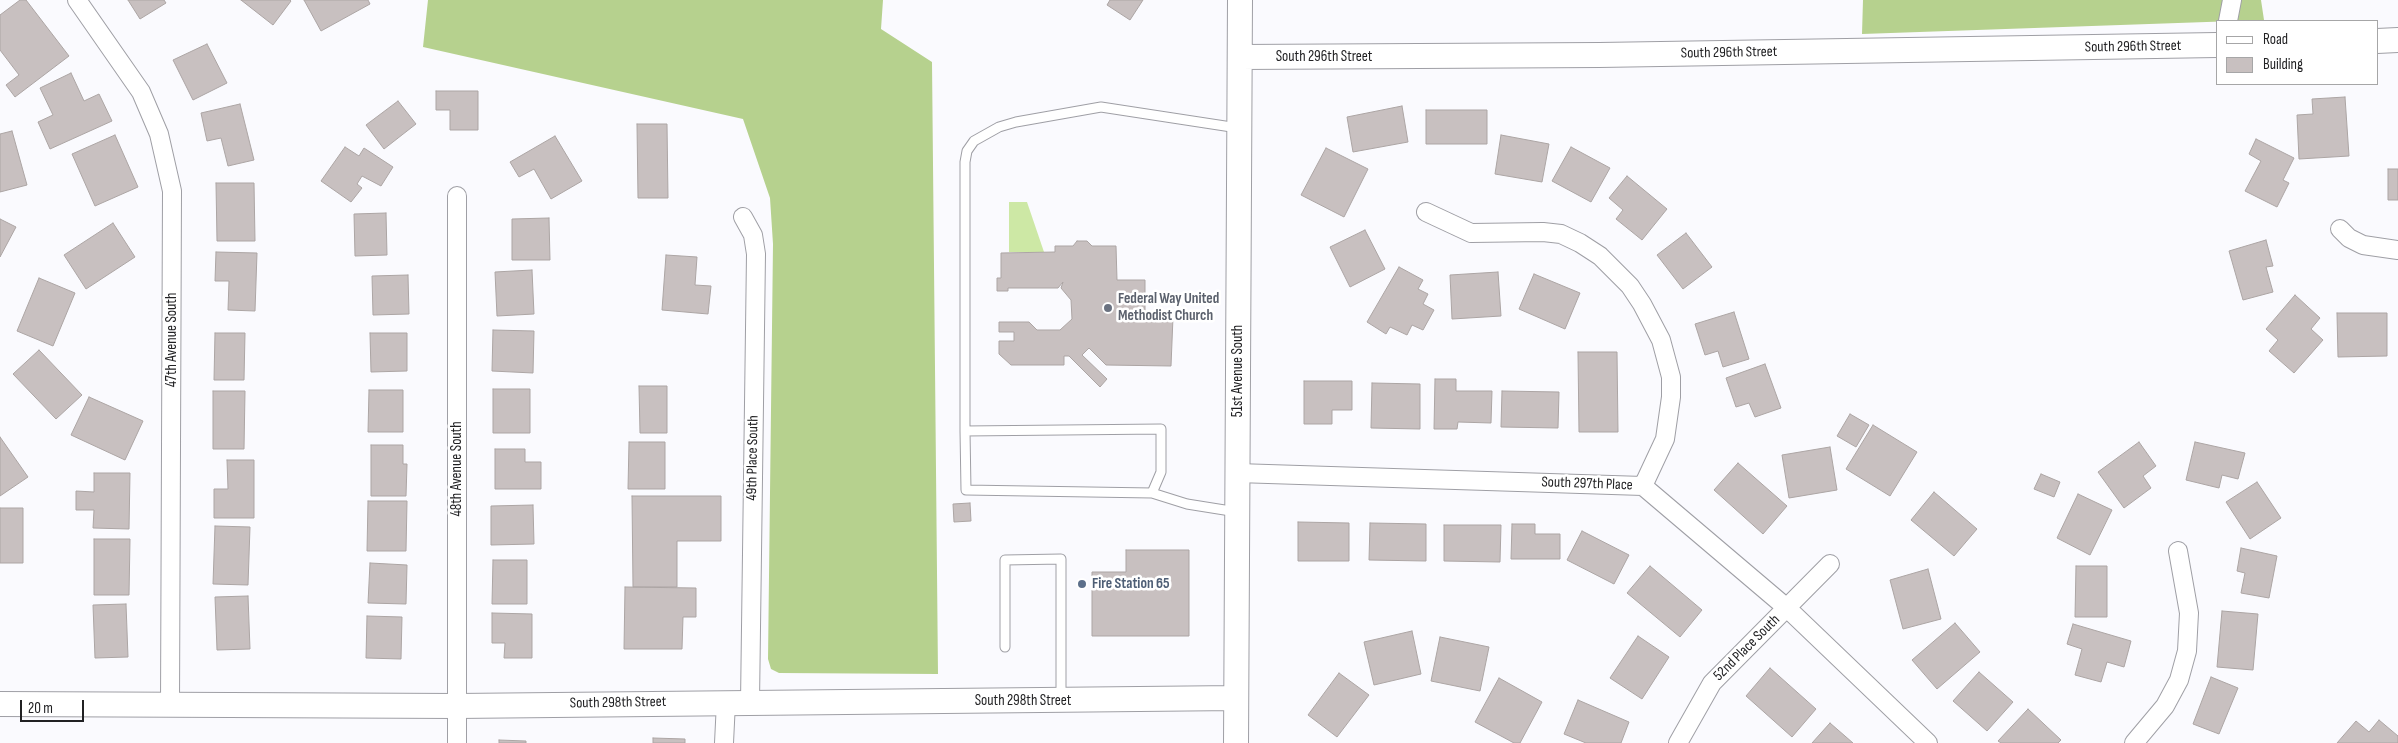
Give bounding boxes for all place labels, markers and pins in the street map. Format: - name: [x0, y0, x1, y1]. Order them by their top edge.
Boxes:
- place label: Federal Way United Methodist Church: [1118, 290, 1219, 325]
- marker: Federal Way United Methodist Church: [1102, 302, 1114, 314]
- place label: Fire Station 65: [1092, 575, 1170, 593]
- marker: Fire Station 65: [1076, 578, 1088, 590]

